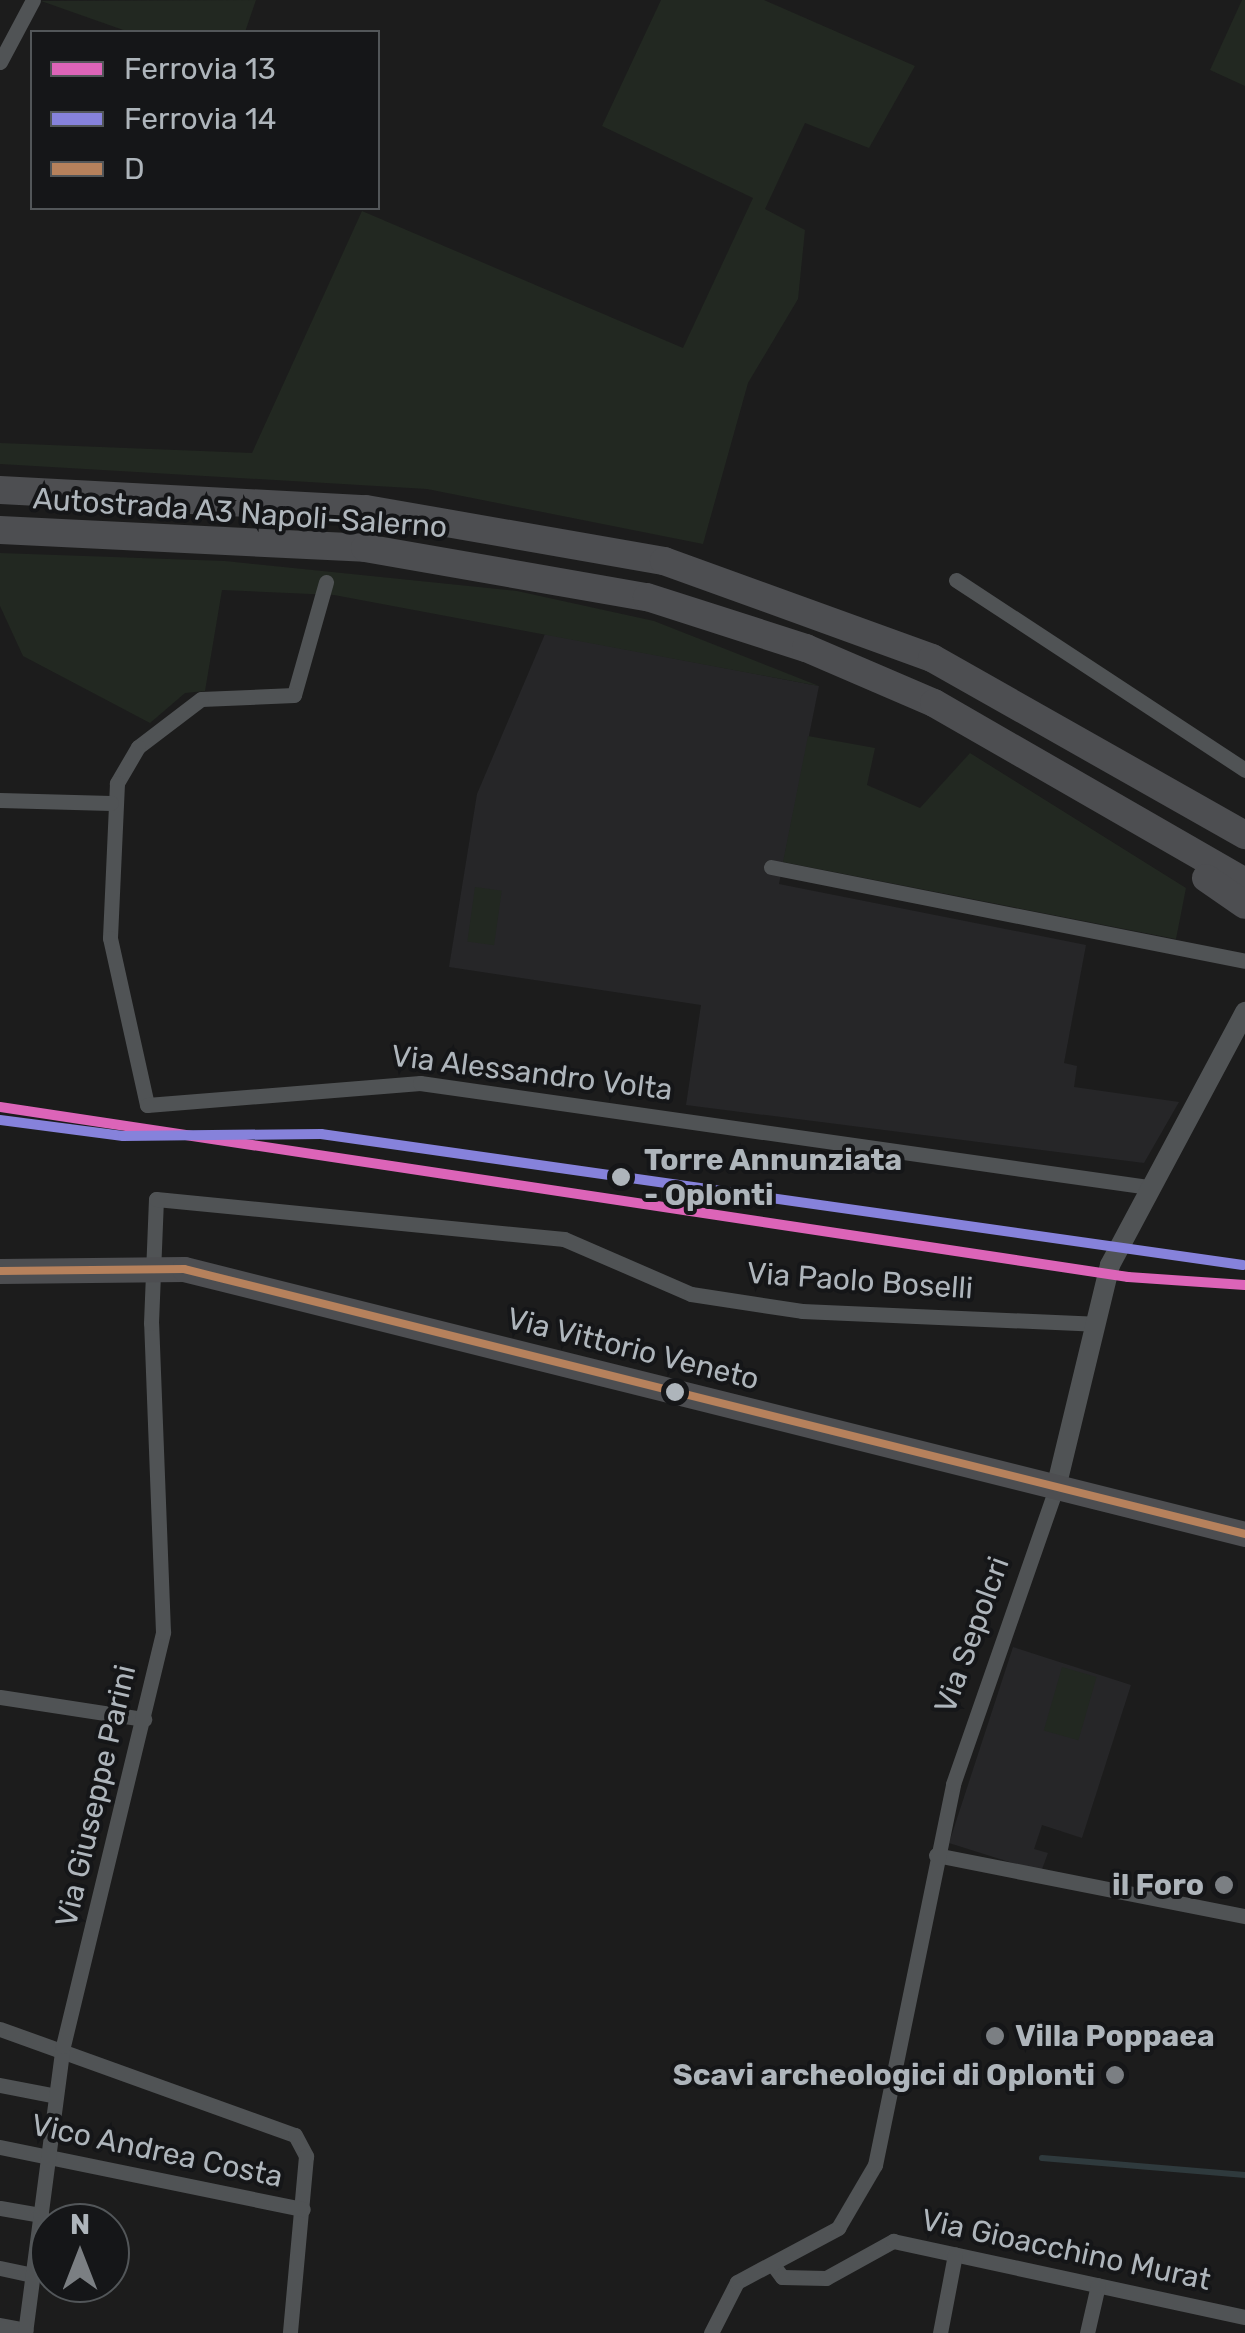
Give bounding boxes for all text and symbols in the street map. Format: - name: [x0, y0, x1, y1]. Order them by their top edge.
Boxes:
- legend: [30, 30, 380, 210]
- text: Ferrovia 13: [124, 51, 276, 87]
- text: Ferrovia 14: [124, 101, 276, 137]
- text: D: [124, 151, 145, 187]
- street label: Autostrada A3 Napoli-Salerno: [31, 481, 449, 545]
- street label: Via Alessandro Volta: [389, 1038, 675, 1108]
- place label: Torre Annunziata - Oplonti: [644, 1142, 903, 1212]
- marker: Torre Annunziata - Oplonti: [608, 1164, 634, 1190]
- street label: Via Paolo Boselli: [746, 1255, 974, 1307]
- street label: Via Vittorio Veneto: [502, 1300, 764, 1398]
- unlabelled marker: [665, 1382, 685, 1402]
- street label: Via Sepolcri: [927, 1552, 1017, 1718]
- street label: Via Giuseppe Parini: [48, 1661, 144, 1931]
- place label: il Foro: [1112, 1867, 1204, 1903]
- marker: il Foro: [1213, 1874, 1235, 1896]
- place label: Villa Poppaea: [1015, 2018, 1215, 2054]
- marker: Villa Poppaea: [984, 2025, 1006, 2047]
- place label: Scavi archeologici di Oplonti: [673, 2057, 1095, 2093]
- marker: Scavi archeologici di Oplonti: [1104, 2064, 1126, 2086]
- street label: Vico Andrea Costa: [28, 2107, 286, 2195]
- street label: Via Gioacchino Murat: [918, 2202, 1214, 2298]
- north arrow: [30, 2203, 130, 2303]
- text: N: [70, 2208, 90, 2241]

